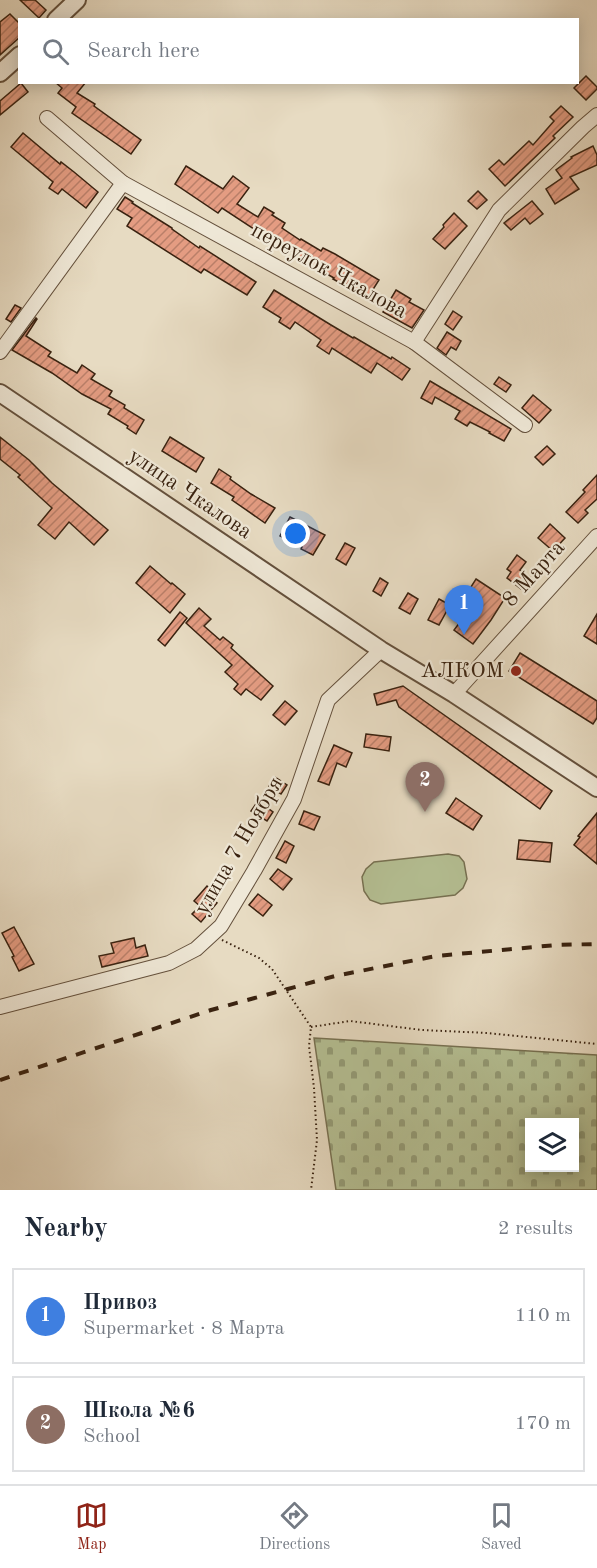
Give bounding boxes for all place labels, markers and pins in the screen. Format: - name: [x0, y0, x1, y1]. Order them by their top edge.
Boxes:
- pin: 1: [444, 586, 484, 635]
- place label: АЛКОМ: [421, 660, 504, 682]
- marker: АЛКОМ: [509, 664, 523, 678]
- pin: 2: [406, 762, 444, 812]

